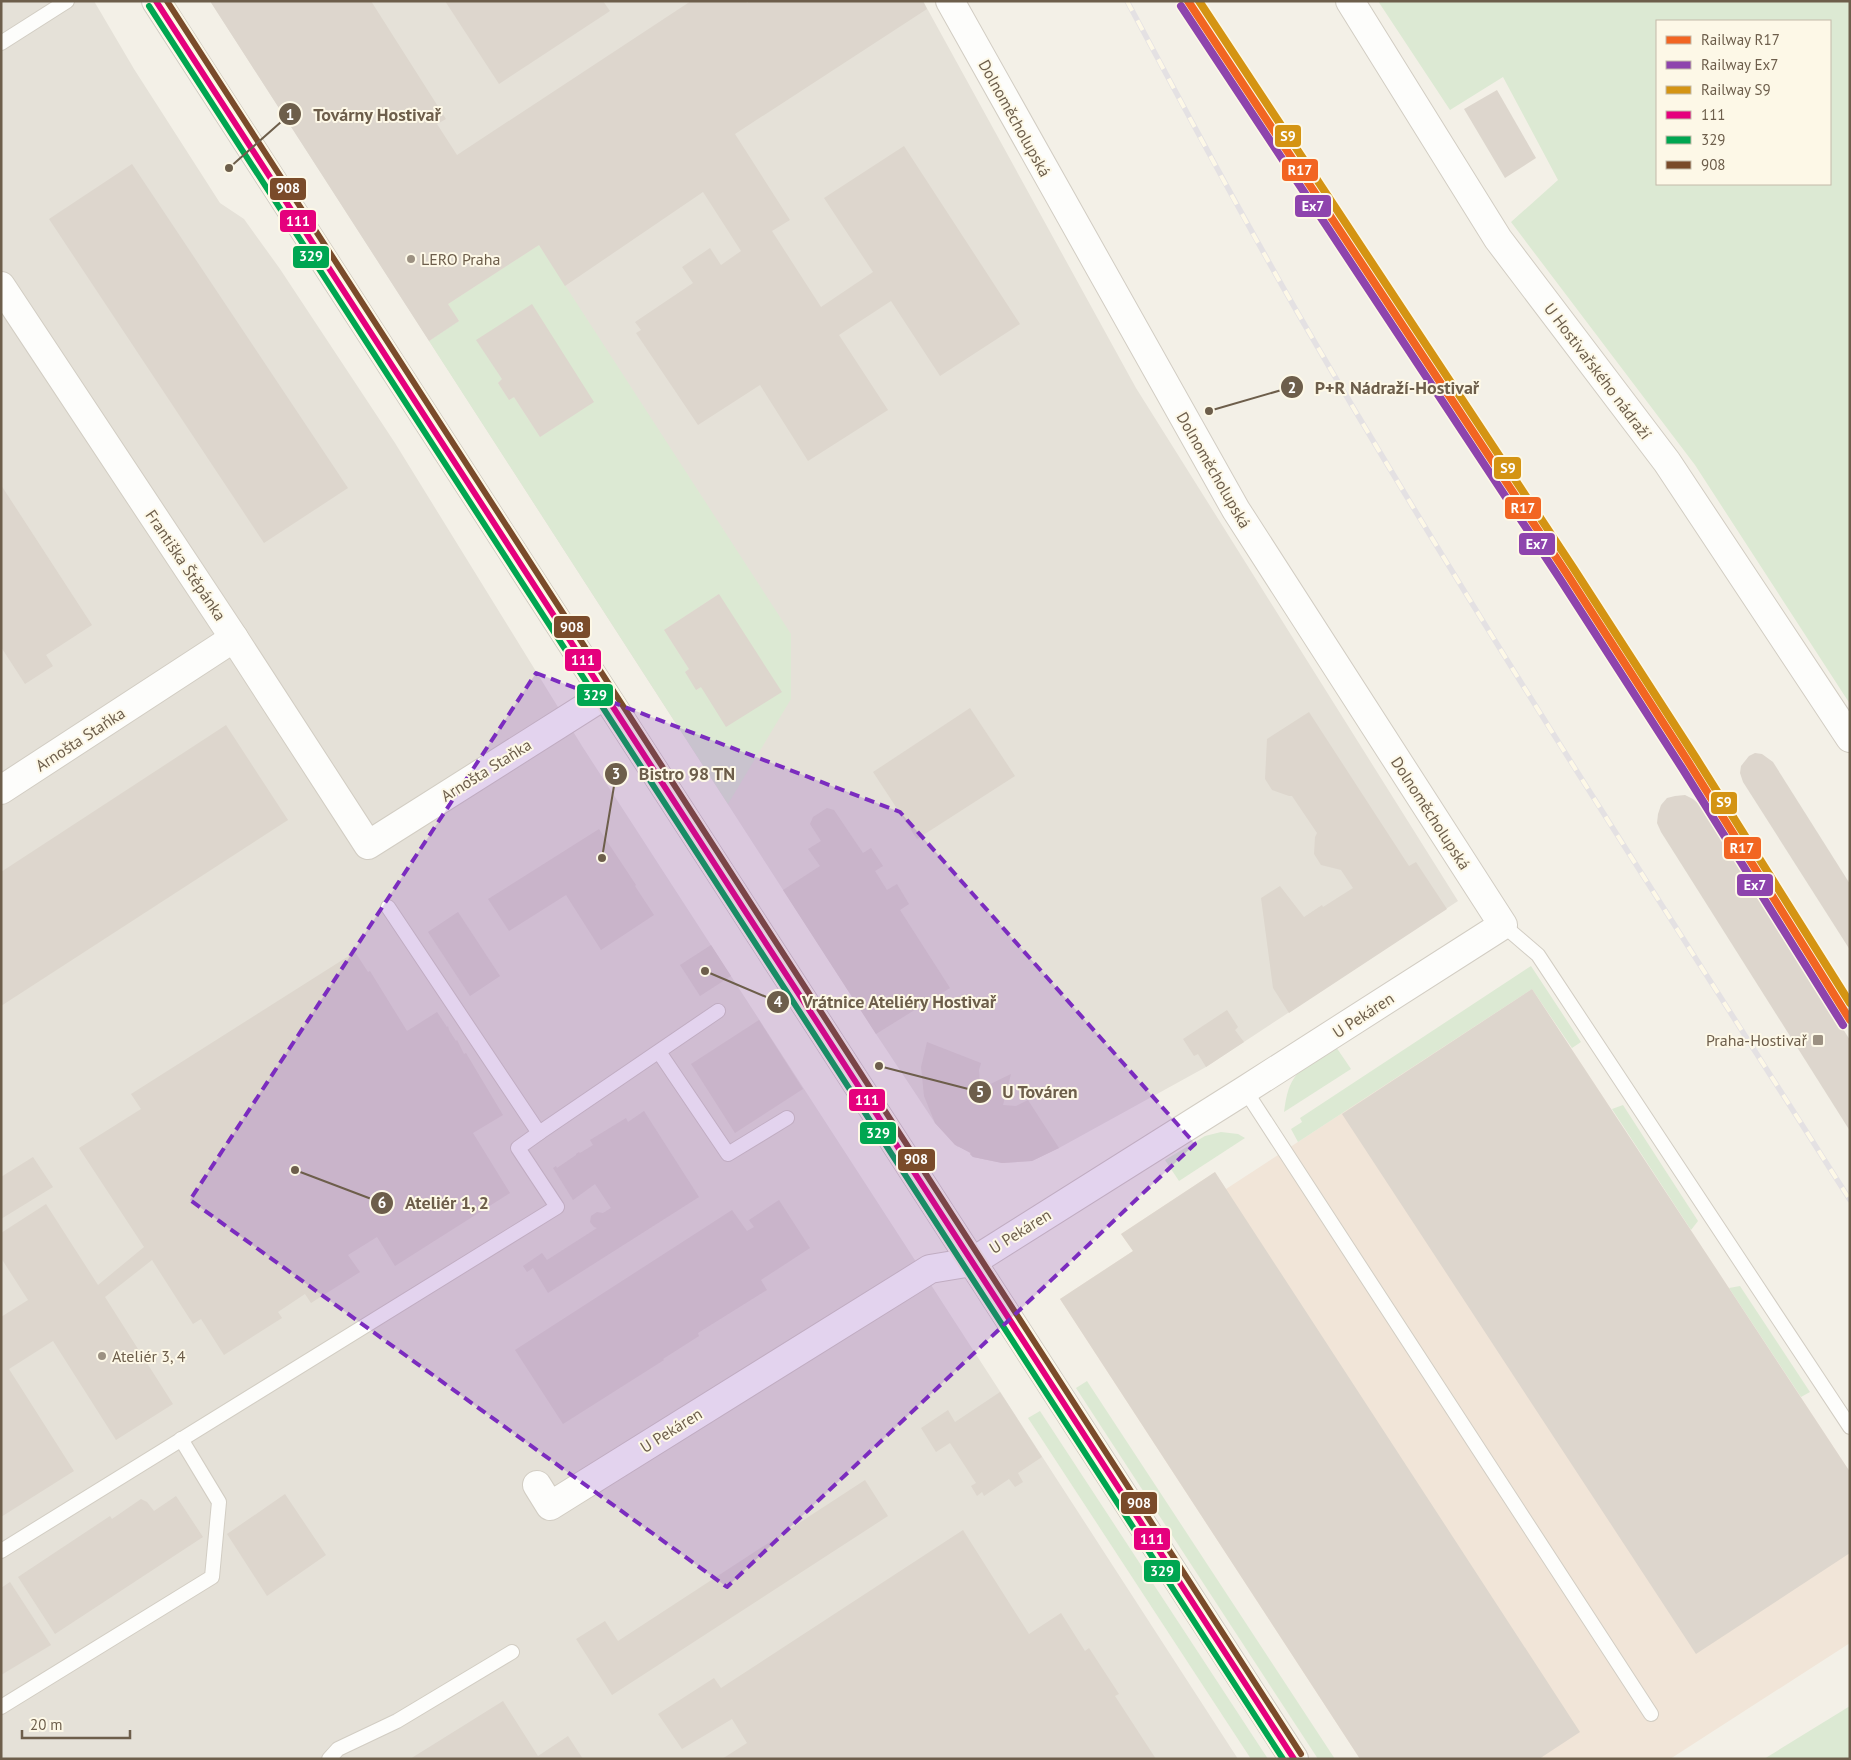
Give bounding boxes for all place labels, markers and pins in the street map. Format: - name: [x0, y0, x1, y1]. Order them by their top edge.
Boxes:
- callout: Továrny Hostivař: [278, 98, 451, 131]
- place label: LERO Praha: [421, 249, 500, 269]
- marker: LERO Praha: [405, 253, 417, 265]
- callout: P+R Nádraží-Hostivař: [1279, 371, 1489, 404]
- callout: Bistro 98 TN: [604, 758, 746, 791]
- callout: Vrátnice Ateliéry Hostivař: [766, 985, 1007, 1018]
- place label: Praha-Hostivař: [1706, 1030, 1808, 1050]
- marker: Praha-Hostivař: [1811, 1033, 1825, 1047]
- callout: U Továren: [967, 1076, 1088, 1109]
- callout: Ateliér 1, 2: [370, 1186, 500, 1219]
- place label: Ateliér 3, 4: [112, 1346, 186, 1366]
- marker: Ateliér 3, 4: [96, 1350, 108, 1362]

